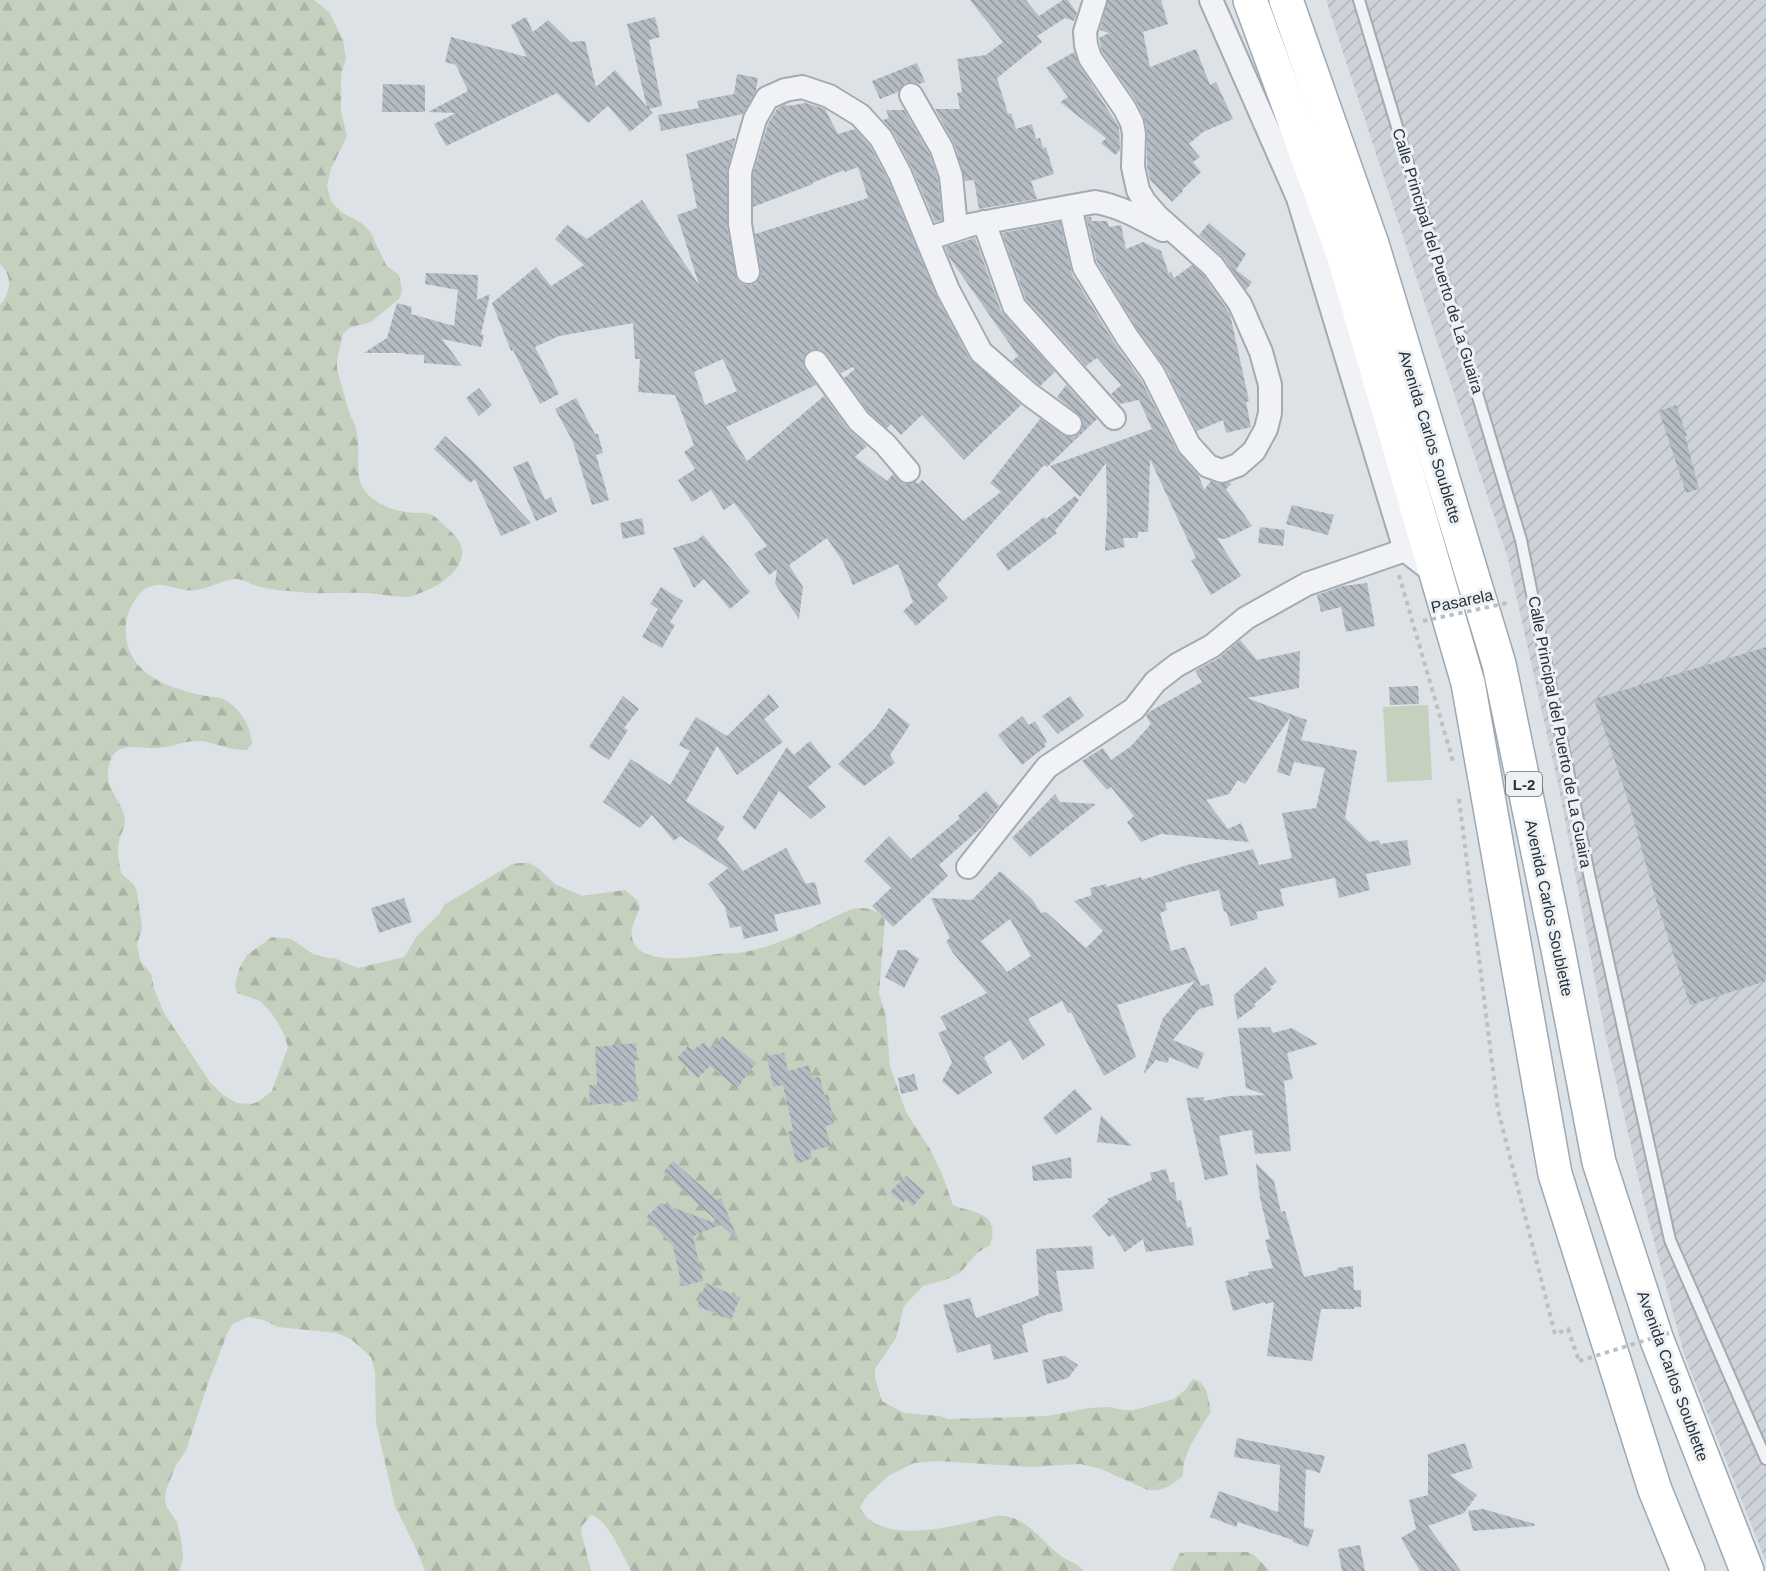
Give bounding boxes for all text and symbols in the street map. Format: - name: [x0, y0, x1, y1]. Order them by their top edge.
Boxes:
- street label: Calle Principal del Puerto de La Guaira: [1389, 126, 1487, 396]
- street label: Avenida Carlos Soublette: [1396, 348, 1465, 526]
- street label: Pasarela: [1429, 586, 1495, 616]
- street label: Calle Principal del Puerto de La Guaira: [1525, 595, 1595, 869]
- road number: L-2: [1506, 772, 1542, 796]
- street label: Avenida Carlos Soublette: [1522, 818, 1576, 998]
- street label: Avenida Carlos Soublette: [1634, 1288, 1712, 1464]

